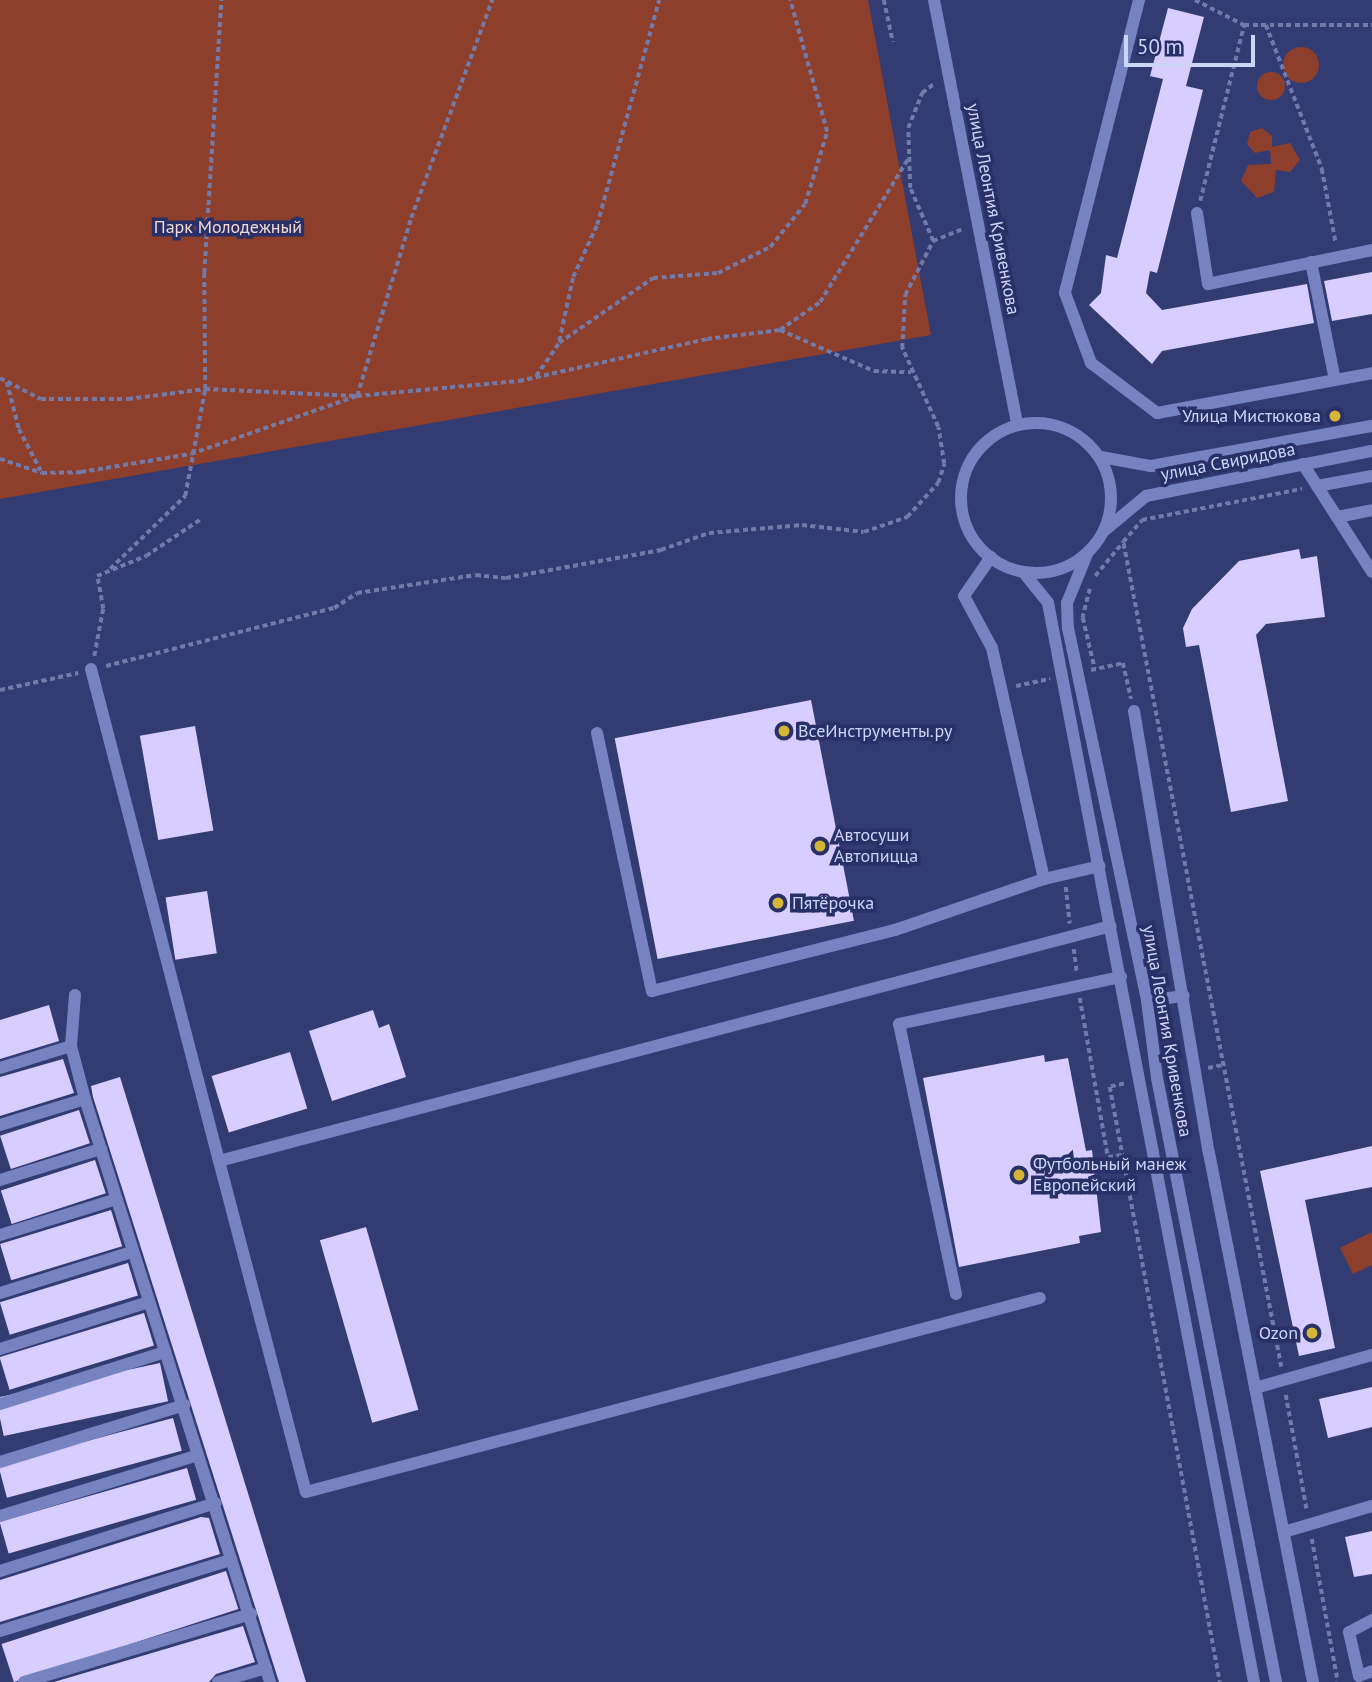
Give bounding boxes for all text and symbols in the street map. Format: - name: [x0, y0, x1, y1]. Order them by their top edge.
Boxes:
- scale bar: [1127, 21, 1258, 65]
- text: 50 m: [1137, 33, 1183, 60]
- street label: улица Леонтия Кривенкова: [962, 101, 1024, 317]
- park label: Парк Молодежный: [154, 216, 302, 238]
- place label: Улица Мистюкова: [1182, 405, 1321, 427]
- marker: Улица Мистюкова: [1327, 408, 1343, 424]
- street label: улица Свиридова: [1159, 438, 1297, 486]
- place label: ВсеИнструменты.ру: [798, 720, 952, 742]
- marker: ВсеИнструменты.ру: [776, 723, 792, 739]
- place label: Автосуши Автопицца: [834, 825, 918, 868]
- marker: Автосуши Автопицца: [812, 838, 828, 854]
- place label: Пятёрочка: [792, 892, 874, 914]
- marker: Пятёрочка: [770, 895, 786, 911]
- street label: улица Леонтия Кривенкова: [1138, 923, 1196, 1139]
- place label: Футбольный манеж Европейский: [1033, 1154, 1186, 1196]
- marker: Футбольный манеж Европейский: [1011, 1167, 1027, 1183]
- place label: Ozon: [1259, 1322, 1298, 1344]
- marker: Ozon: [1304, 1325, 1320, 1341]

